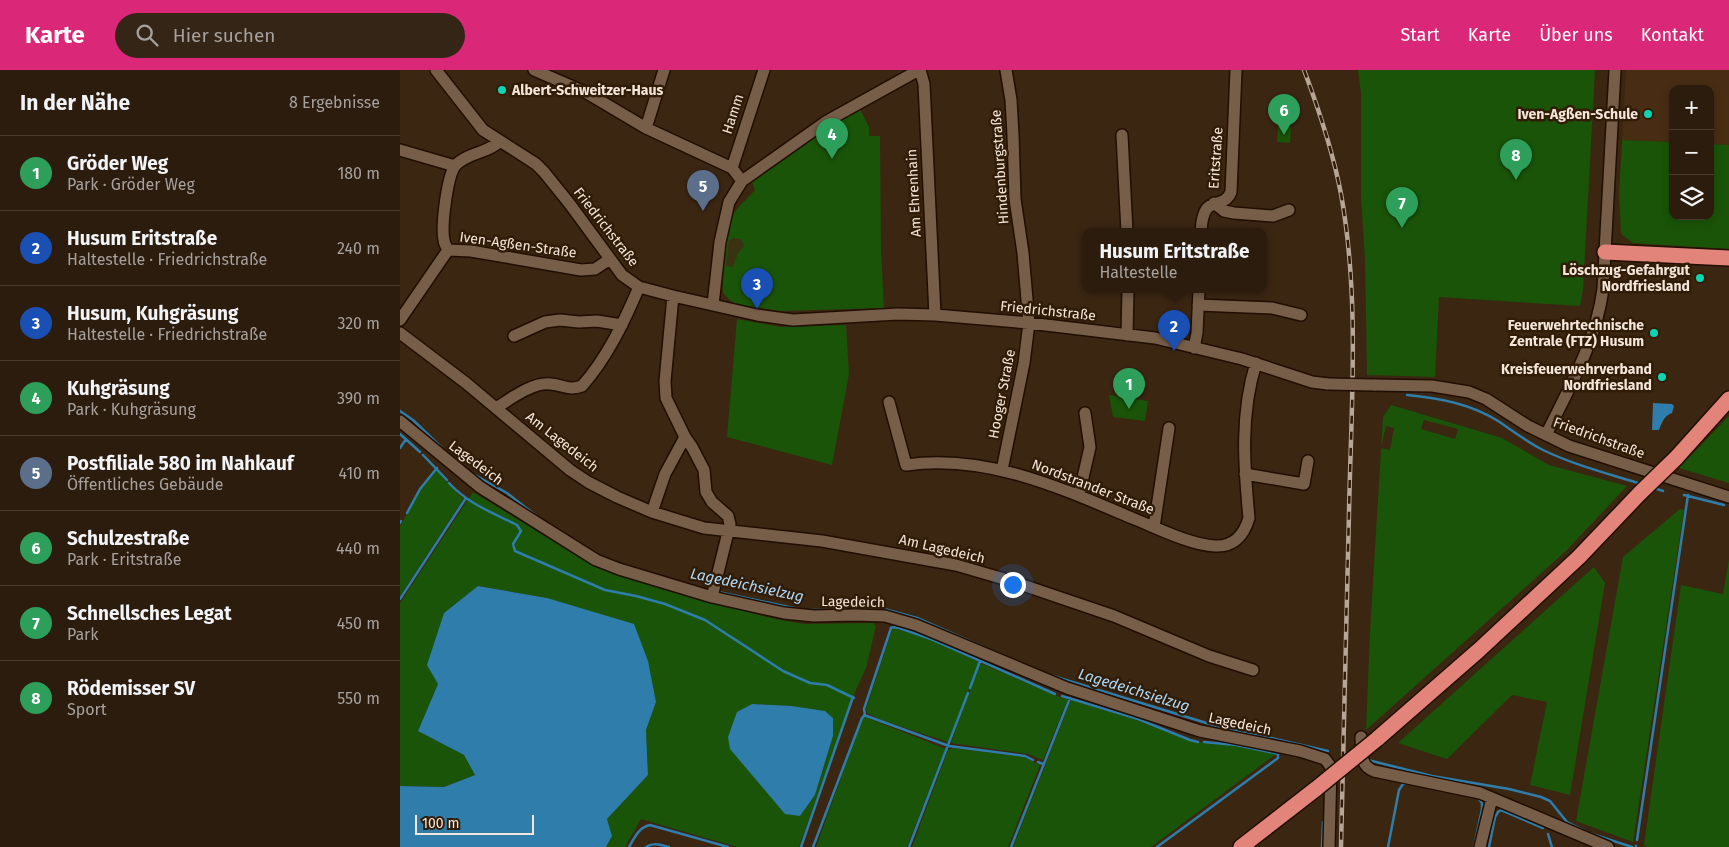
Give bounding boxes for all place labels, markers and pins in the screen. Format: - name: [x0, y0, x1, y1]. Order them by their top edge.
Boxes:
- place label: Albert-Schweitzer-Haus: [511, 82, 663, 99]
- marker: Albert-Schweitzer-Haus: [496, 84, 508, 96]
- pin: 6: [1268, 94, 1300, 135]
- place label: Iven-Agßen-Schule: [1517, 106, 1638, 123]
- marker: Iven-Agßen-Schule: [1642, 108, 1654, 120]
- pin: 4: [816, 118, 848, 159]
- pin: 8: [1500, 139, 1532, 180]
- pin: 5: [687, 170, 719, 211]
- pin: 7: [1386, 187, 1418, 228]
- place label: Löschzug-Gefahrgut Nordfriesland: [1562, 262, 1691, 295]
- pin: 3: [741, 268, 773, 309]
- marker: Löschzug-Gefahrgut Nordfriesland: [1694, 272, 1706, 284]
- pin: 2: [1158, 310, 1190, 351]
- place label: Feuerwehrtechnische Zentrale (FTZ) Husum: [1508, 317, 1644, 350]
- marker: Feuerwehrtechnische Zentrale (FTZ) Husum: [1648, 327, 1660, 339]
- place label: Kreisfeuerwehrverband Nordfriesland: [1501, 361, 1652, 394]
- pin: 1: [1113, 368, 1145, 409]
- marker: Kreisfeuerwehrverband Nordfriesland: [1656, 371, 1668, 383]

